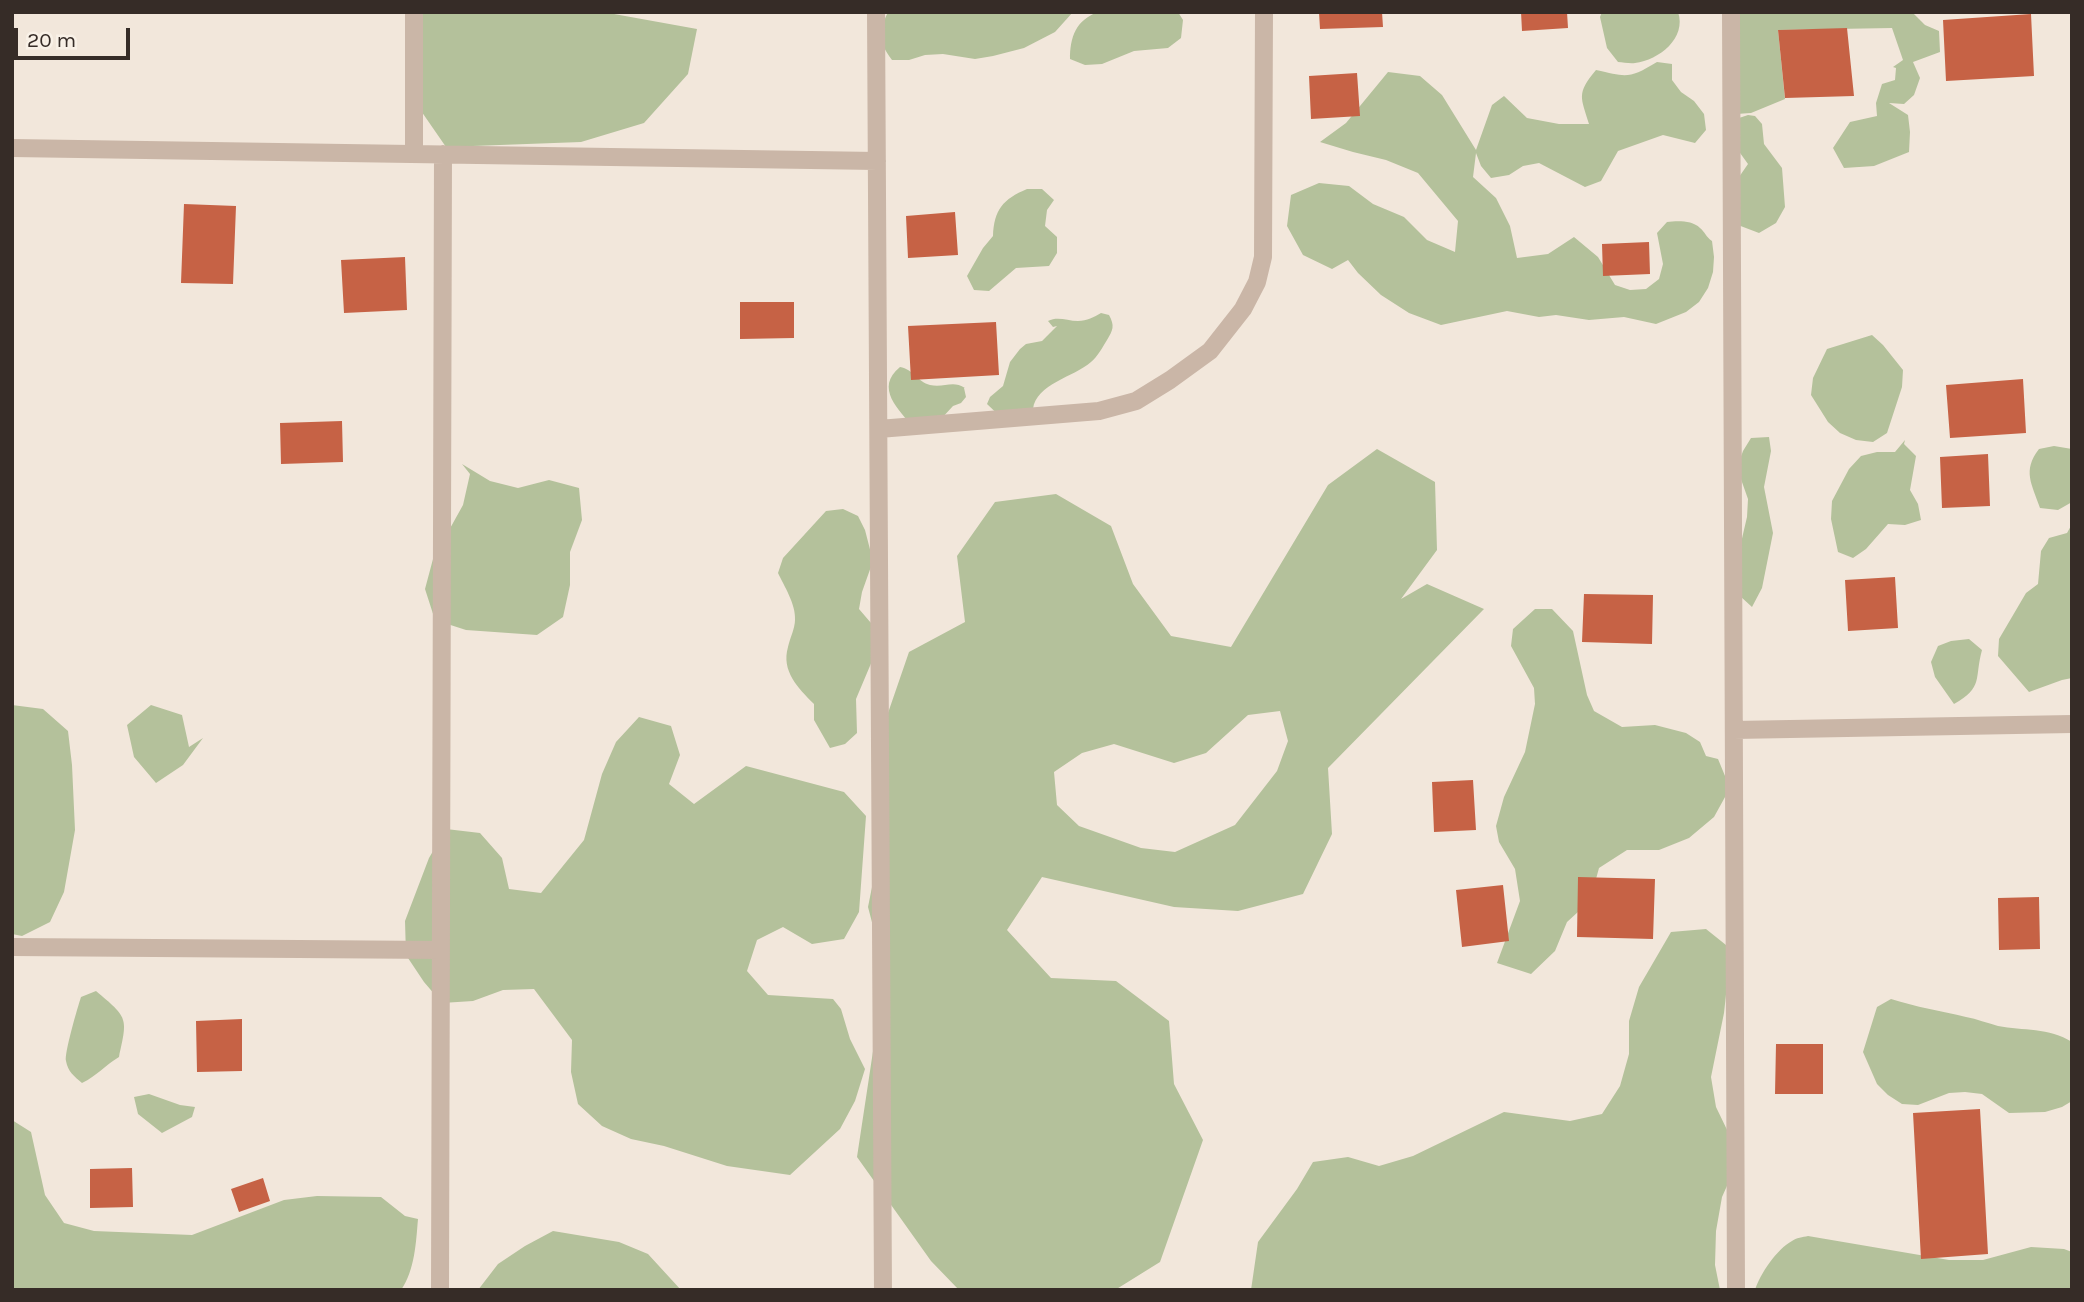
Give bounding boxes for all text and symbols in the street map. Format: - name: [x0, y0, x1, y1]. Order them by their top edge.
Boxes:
- scale bar: [18, 14, 133, 58]
- text: 20 m: [27, 28, 76, 52]

